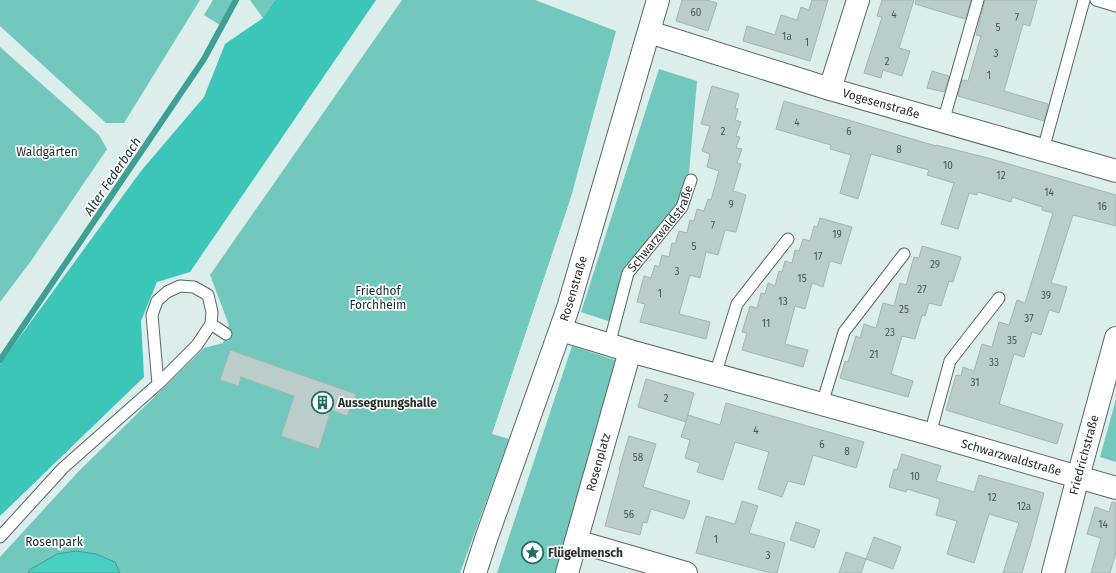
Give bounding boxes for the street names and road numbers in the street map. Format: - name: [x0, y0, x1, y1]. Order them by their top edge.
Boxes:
- street label: Vogesenstraße: [841, 86, 921, 121]
- street label: Schwarzwaldstraße: [625, 184, 696, 275]
- street label: Rosenstraße: [557, 254, 590, 323]
- street label: Friedrichstraße: [1067, 413, 1102, 497]
- street label: Rosenplatz: [583, 432, 613, 493]
- street label: Schwarzwaldstraße: [959, 436, 1063, 479]

